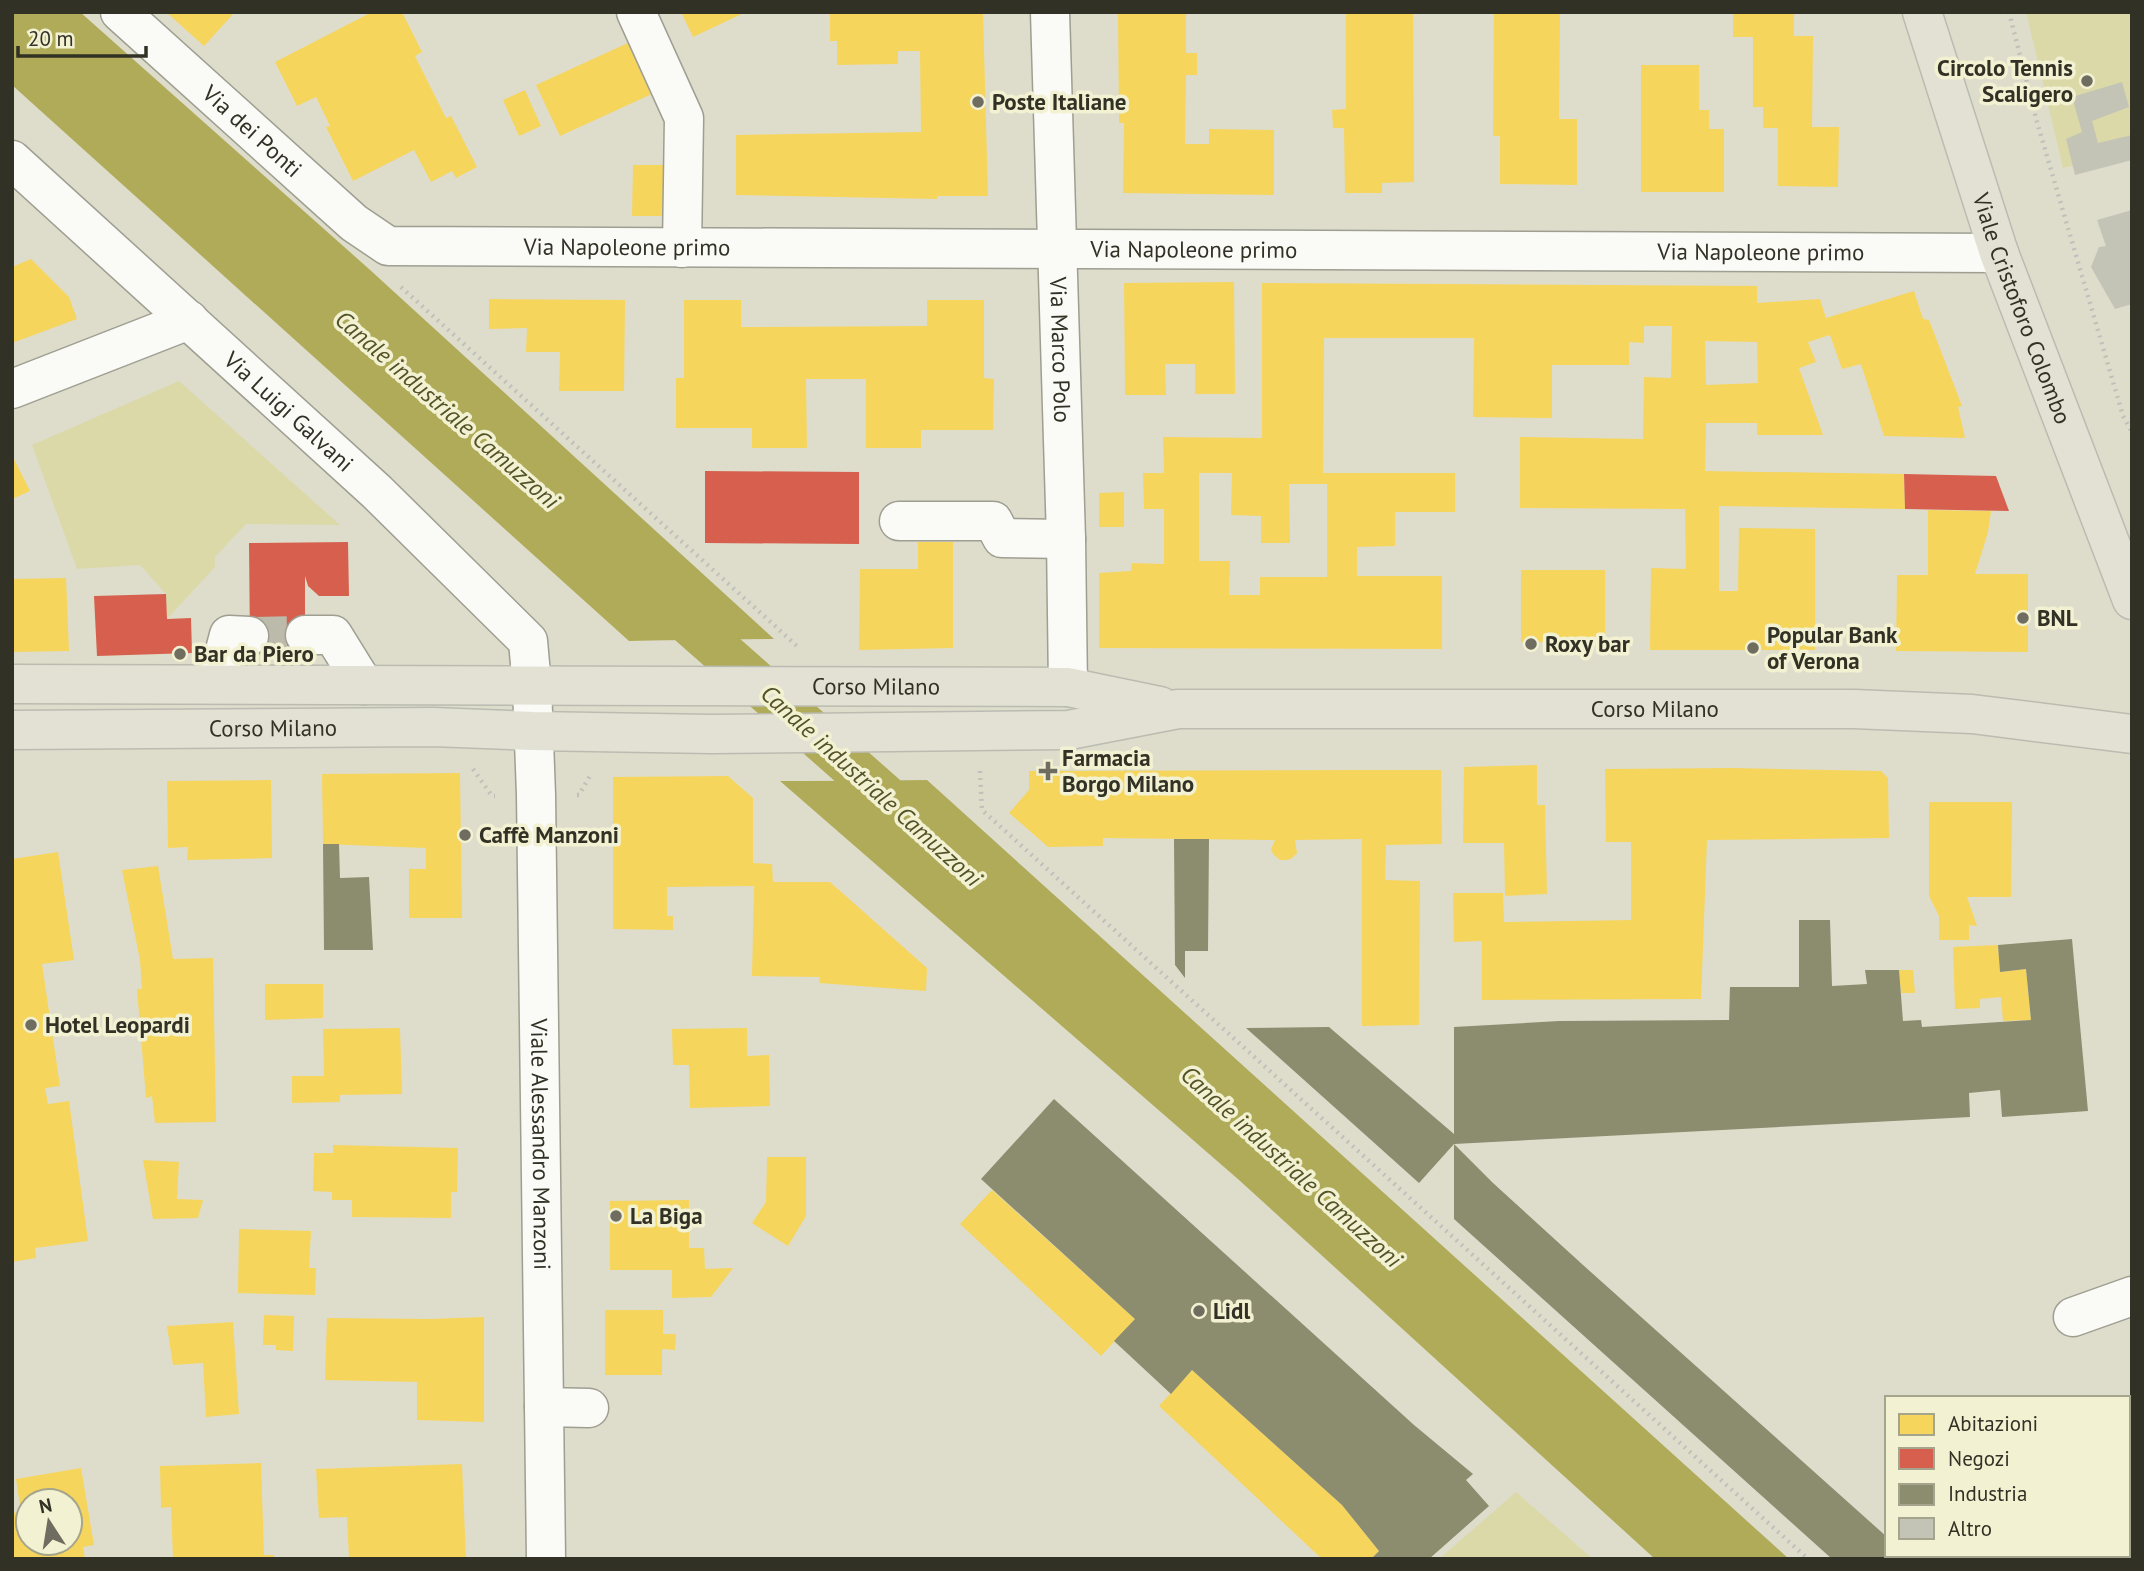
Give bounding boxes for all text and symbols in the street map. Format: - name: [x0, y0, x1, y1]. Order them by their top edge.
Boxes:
- scale bar: [18, 14, 145, 58]
- text: 20 m: [28, 25, 74, 52]
- place label: Circolo Tennis Scaligero: [1937, 53, 2073, 108]
- marker: Circolo Tennis Scaligero: [2079, 73, 2095, 89]
- street label: Via dei Ponti: [196, 78, 308, 183]
- place label: Poste Italiane: [992, 87, 1126, 116]
- marker: Poste Italiane: [970, 94, 986, 110]
- street label: Viale Cristoforo Colombo: [1966, 188, 2078, 428]
- street label: Via Napoleone primo: [522, 232, 730, 261]
- street label: Via Napoleone primo: [1089, 234, 1297, 264]
- street label: Via Napoleone primo: [1656, 237, 1864, 266]
- street label: Via Marco Polo: [1044, 275, 1077, 423]
- water label: Canale industriale Camuzzoni: [329, 304, 567, 516]
- street label: Via Luigi Galvani: [217, 344, 360, 478]
- place label: BNL: [2037, 603, 2078, 632]
- marker: BNL: [2015, 610, 2031, 626]
- place label: Popular Bank of Verona: [1767, 620, 1898, 675]
- place label: Roxy bar: [1545, 629, 1631, 658]
- marker: Roxy bar: [1523, 636, 1539, 652]
- place label: Bar da Piero: [194, 639, 314, 668]
- marker: Popular Bank of Verona: [1745, 640, 1761, 656]
- marker: Bar da Piero: [172, 646, 188, 662]
- street label: Corso Milano: [812, 671, 940, 701]
- water label: Canale industriale Camuzzoni: [754, 678, 989, 894]
- street label: Corso Milano: [1591, 694, 1719, 723]
- street label: Corso Milano: [209, 713, 337, 743]
- place label: Farmacia Borgo Milano: [1062, 743, 1194, 798]
- marker: Farmacia Borgo Milano: [1040, 763, 1056, 779]
- place label: Caffè Manzoni: [479, 820, 619, 849]
- marker: Caffè Manzoni: [457, 827, 473, 843]
- place label: Hotel Leopardi: [45, 1010, 190, 1039]
- marker: Hotel Leopardi: [23, 1017, 39, 1033]
- street label: Viale Alessandro Manzoni: [525, 1017, 557, 1270]
- water label: Canale industriale Camuzzoni: [1174, 1059, 1409, 1275]
- place label: La Biga: [630, 1201, 703, 1230]
- marker: La Biga: [608, 1208, 624, 1224]
- place label: Lidl: [1213, 1296, 1250, 1325]
- marker: Lidl: [1191, 1303, 1207, 1319]
- legend: [1885, 1396, 2130, 1557]
- text: Abitazioni: [1948, 1410, 2038, 1437]
- text: Negozi: [1948, 1445, 2010, 1472]
- text: Industria: [1948, 1480, 2027, 1507]
- north arrow: [14, 1487, 84, 1557]
- text: N: [37, 1492, 54, 1518]
- text: Altro: [1948, 1515, 1992, 1542]

